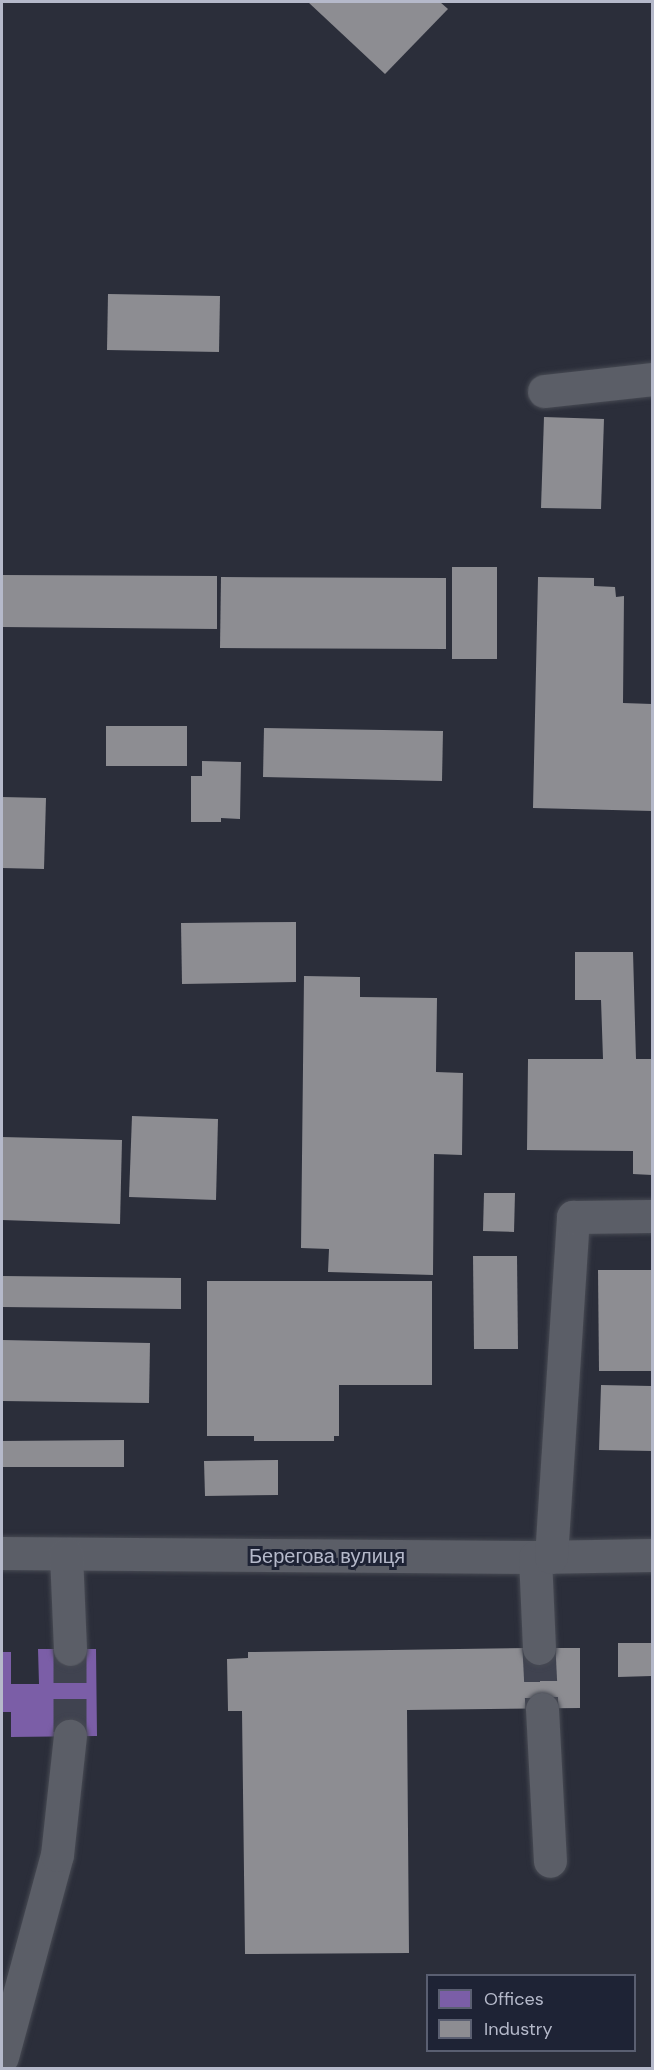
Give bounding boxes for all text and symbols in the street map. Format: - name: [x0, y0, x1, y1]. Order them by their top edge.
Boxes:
- street label: Берегова вулиця: [249, 1544, 405, 1568]
- legend: [426, 1974, 636, 2052]
- text: Offices: [484, 1987, 544, 2011]
- text: Industry: [484, 2017, 553, 2041]

